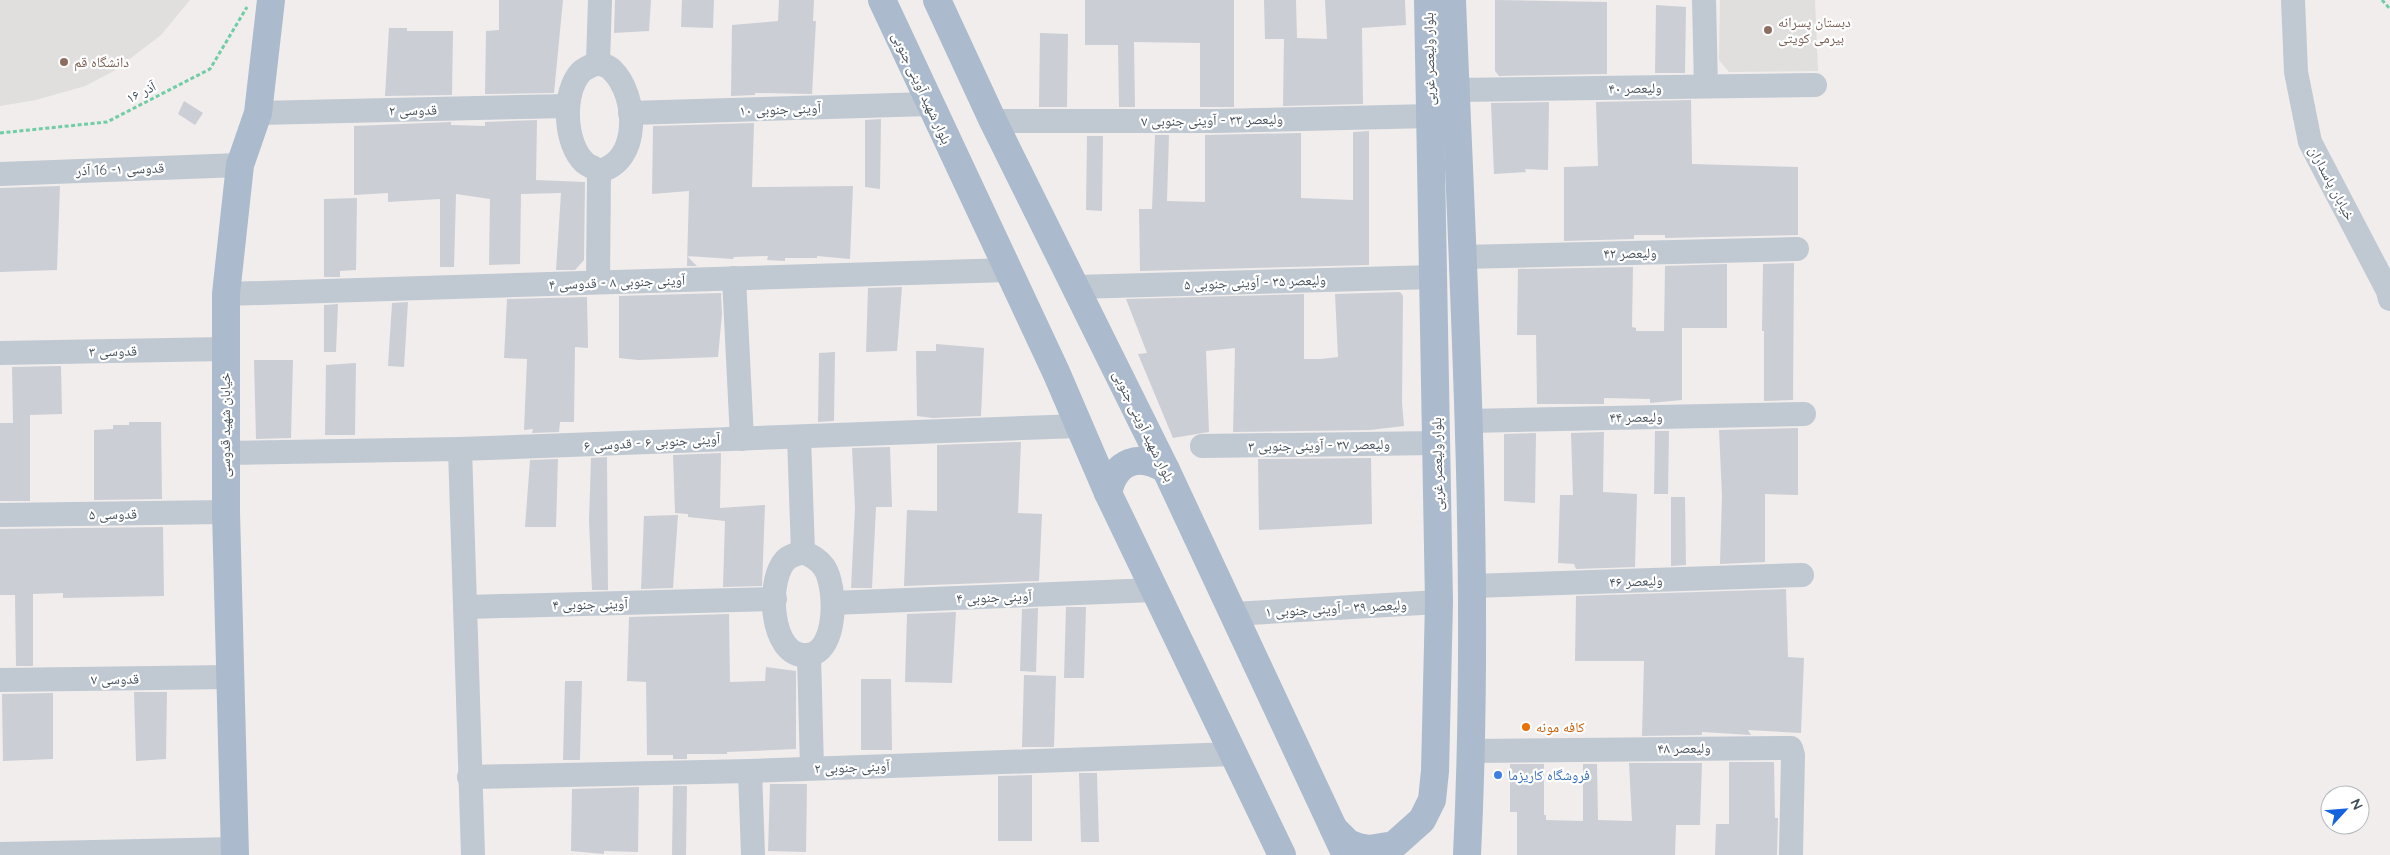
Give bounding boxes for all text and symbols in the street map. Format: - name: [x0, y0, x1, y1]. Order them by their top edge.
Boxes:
- street label: بلوار ولیعصر غربی: [1419, 12, 1439, 106]
- place label: دبستان پسرانه بیرمی کویتی: [1778, 13, 1851, 47]
- marker: دبستان پسرانه بیرمی کویتی: [1762, 24, 1774, 36]
- street label: بلوار شهید آوینی جنوبی: [888, 29, 956, 147]
- place label: دانشگاه قم: [74, 53, 129, 72]
- marker: دانشگاه قم: [58, 56, 70, 68]
- street label: ۱۶ آذر: [123, 77, 159, 107]
- street label: ولیعصر ۴۰: [1608, 79, 1662, 97]
- street label: آوینی جنوبی ۱۰: [739, 99, 822, 119]
- street label: قدوسی ۲: [389, 101, 437, 119]
- street label: ولیعصر ۳۳ - آوینی جنوبی ۷: [1141, 110, 1283, 130]
- street label: خیابان پاسداران: [2305, 143, 2359, 223]
- street label: قدوسی ۱- 16 آذر: [75, 158, 165, 180]
- street label: ولیعصر ۴۲: [1603, 244, 1657, 262]
- street label: آوینی جنوبی ۸ - قدوسی ۴: [548, 271, 686, 293]
- street label: ولیعصر ۳۵ - آوینی جنوبی ۵: [1184, 271, 1326, 293]
- street label: قدوسی ۳: [89, 342, 137, 360]
- street label: بلوار شهید آوینی جنوبی: [1109, 367, 1179, 485]
- street label: خیابان شهید قدوسی: [216, 372, 234, 477]
- street label: ولیعصر ۴۴: [1609, 408, 1663, 426]
- street label: بلوار ولیعصر غربی: [1427, 417, 1447, 511]
- street label: آوینی جنوبی ۶ - قدوسی ۶: [583, 429, 721, 455]
- street label: ولیعصر ۳۷ - آوینی جنوبی ۳: [1248, 435, 1390, 455]
- street label: قدوسی ۵: [89, 505, 137, 523]
- street label: ولیعصر ۴۶: [1609, 571, 1663, 591]
- street label: آوینی جنوبی ۴: [956, 587, 1032, 607]
- street label: آوینی جنوبی ۴: [552, 594, 628, 614]
- street label: ولیعصر ۳۹ - آوینی جنوبی ۱: [1265, 595, 1407, 621]
- street label: قدوسی ۷: [91, 670, 139, 688]
- place label: کافه مونه: [1536, 718, 1585, 736]
- marker: کافه مونه: [1520, 721, 1532, 733]
- street label: ولیعصر ۴۸: [1657, 739, 1711, 757]
- street label: آوینی جنوبی ۲: [814, 757, 890, 777]
- place label: فروشگاه کاریزما: [1508, 766, 1590, 784]
- marker: فروشگاه کاریزما: [1492, 769, 1504, 781]
- north arrow: [2320, 785, 2370, 835]
- text: N: [2346, 796, 2367, 813]

